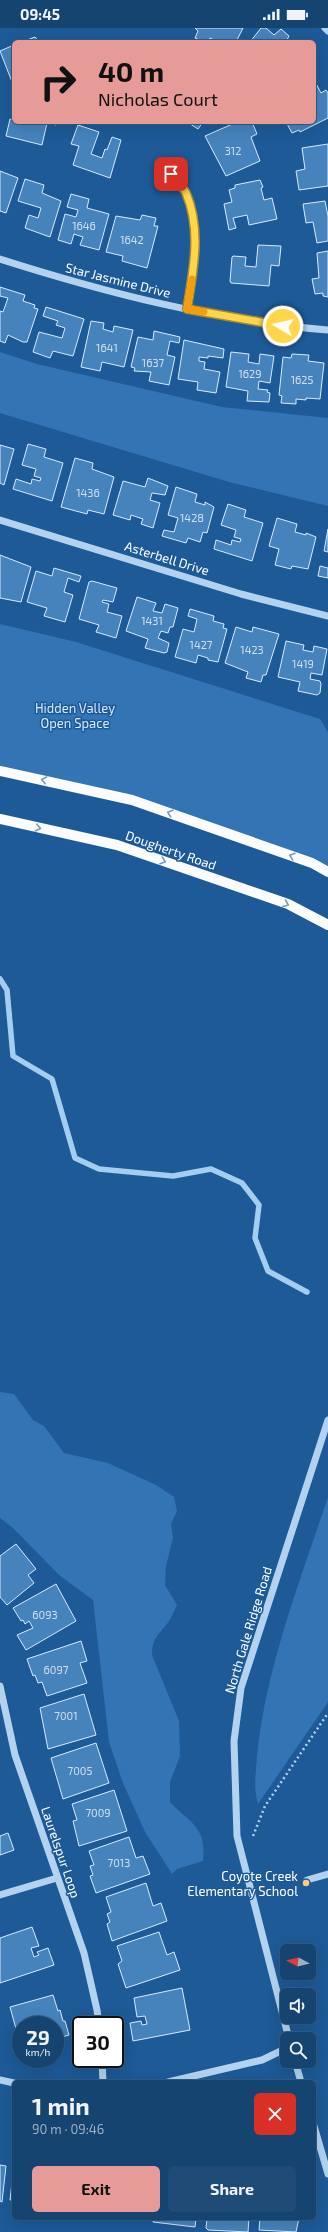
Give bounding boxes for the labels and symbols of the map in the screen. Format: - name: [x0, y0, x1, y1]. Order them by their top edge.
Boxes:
- house number: 312: [225, 144, 241, 157]
- pin: [154, 157, 188, 191]
- house number: 1646: [72, 219, 96, 232]
- house number: 1642: [120, 233, 144, 246]
- street label: Star Jasmine Drive: [64, 259, 172, 301]
- position arrow: [262, 305, 304, 347]
- house number: 1641: [96, 341, 118, 354]
- house number: 1637: [142, 356, 165, 369]
- house number: 1629: [238, 367, 262, 380]
- house number: 1625: [291, 373, 313, 386]
- house number: 1436: [76, 486, 100, 499]
- house number: 1428: [180, 511, 204, 524]
- street label: Asterbell Drive: [123, 538, 211, 578]
- house number: 1431: [141, 614, 163, 627]
- house number: 1427: [190, 638, 213, 651]
- house number: 1423: [240, 643, 264, 656]
- house number: 1419: [292, 657, 314, 670]
- park label: Hidden Valley Open Space: [35, 700, 115, 731]
- one-way arrow: [41, 777, 47, 785]
- one-way arrow: [166, 809, 173, 818]
- one-way arrow: [35, 823, 41, 831]
- street label: Dougherty Road: [124, 827, 218, 873]
- one-way arrow: [289, 852, 296, 861]
- one-way arrow: [160, 857, 167, 865]
- one-way arrow: [283, 899, 290, 907]
- street label: North Gale Ridge Road: [221, 1565, 275, 1695]
- house number: 6093: [32, 1608, 58, 1621]
- house number: 6097: [44, 1663, 69, 1676]
- house number: 7001: [54, 1709, 78, 1722]
- house number: 7005: [68, 1764, 92, 1777]
- street label: Laurelspur Loop: [38, 1804, 84, 1900]
- house number: 7009: [85, 1806, 111, 1819]
- house number: 7013: [108, 1856, 130, 1869]
- place label: Coyote Creek Elementary School: [187, 1868, 298, 1899]
- marker: Coyote Creek Elementary School: [301, 1878, 311, 1888]
- north arrow: [280, 1944, 316, 1980]
- speed limit sign: 30: [72, 2016, 124, 2068]

